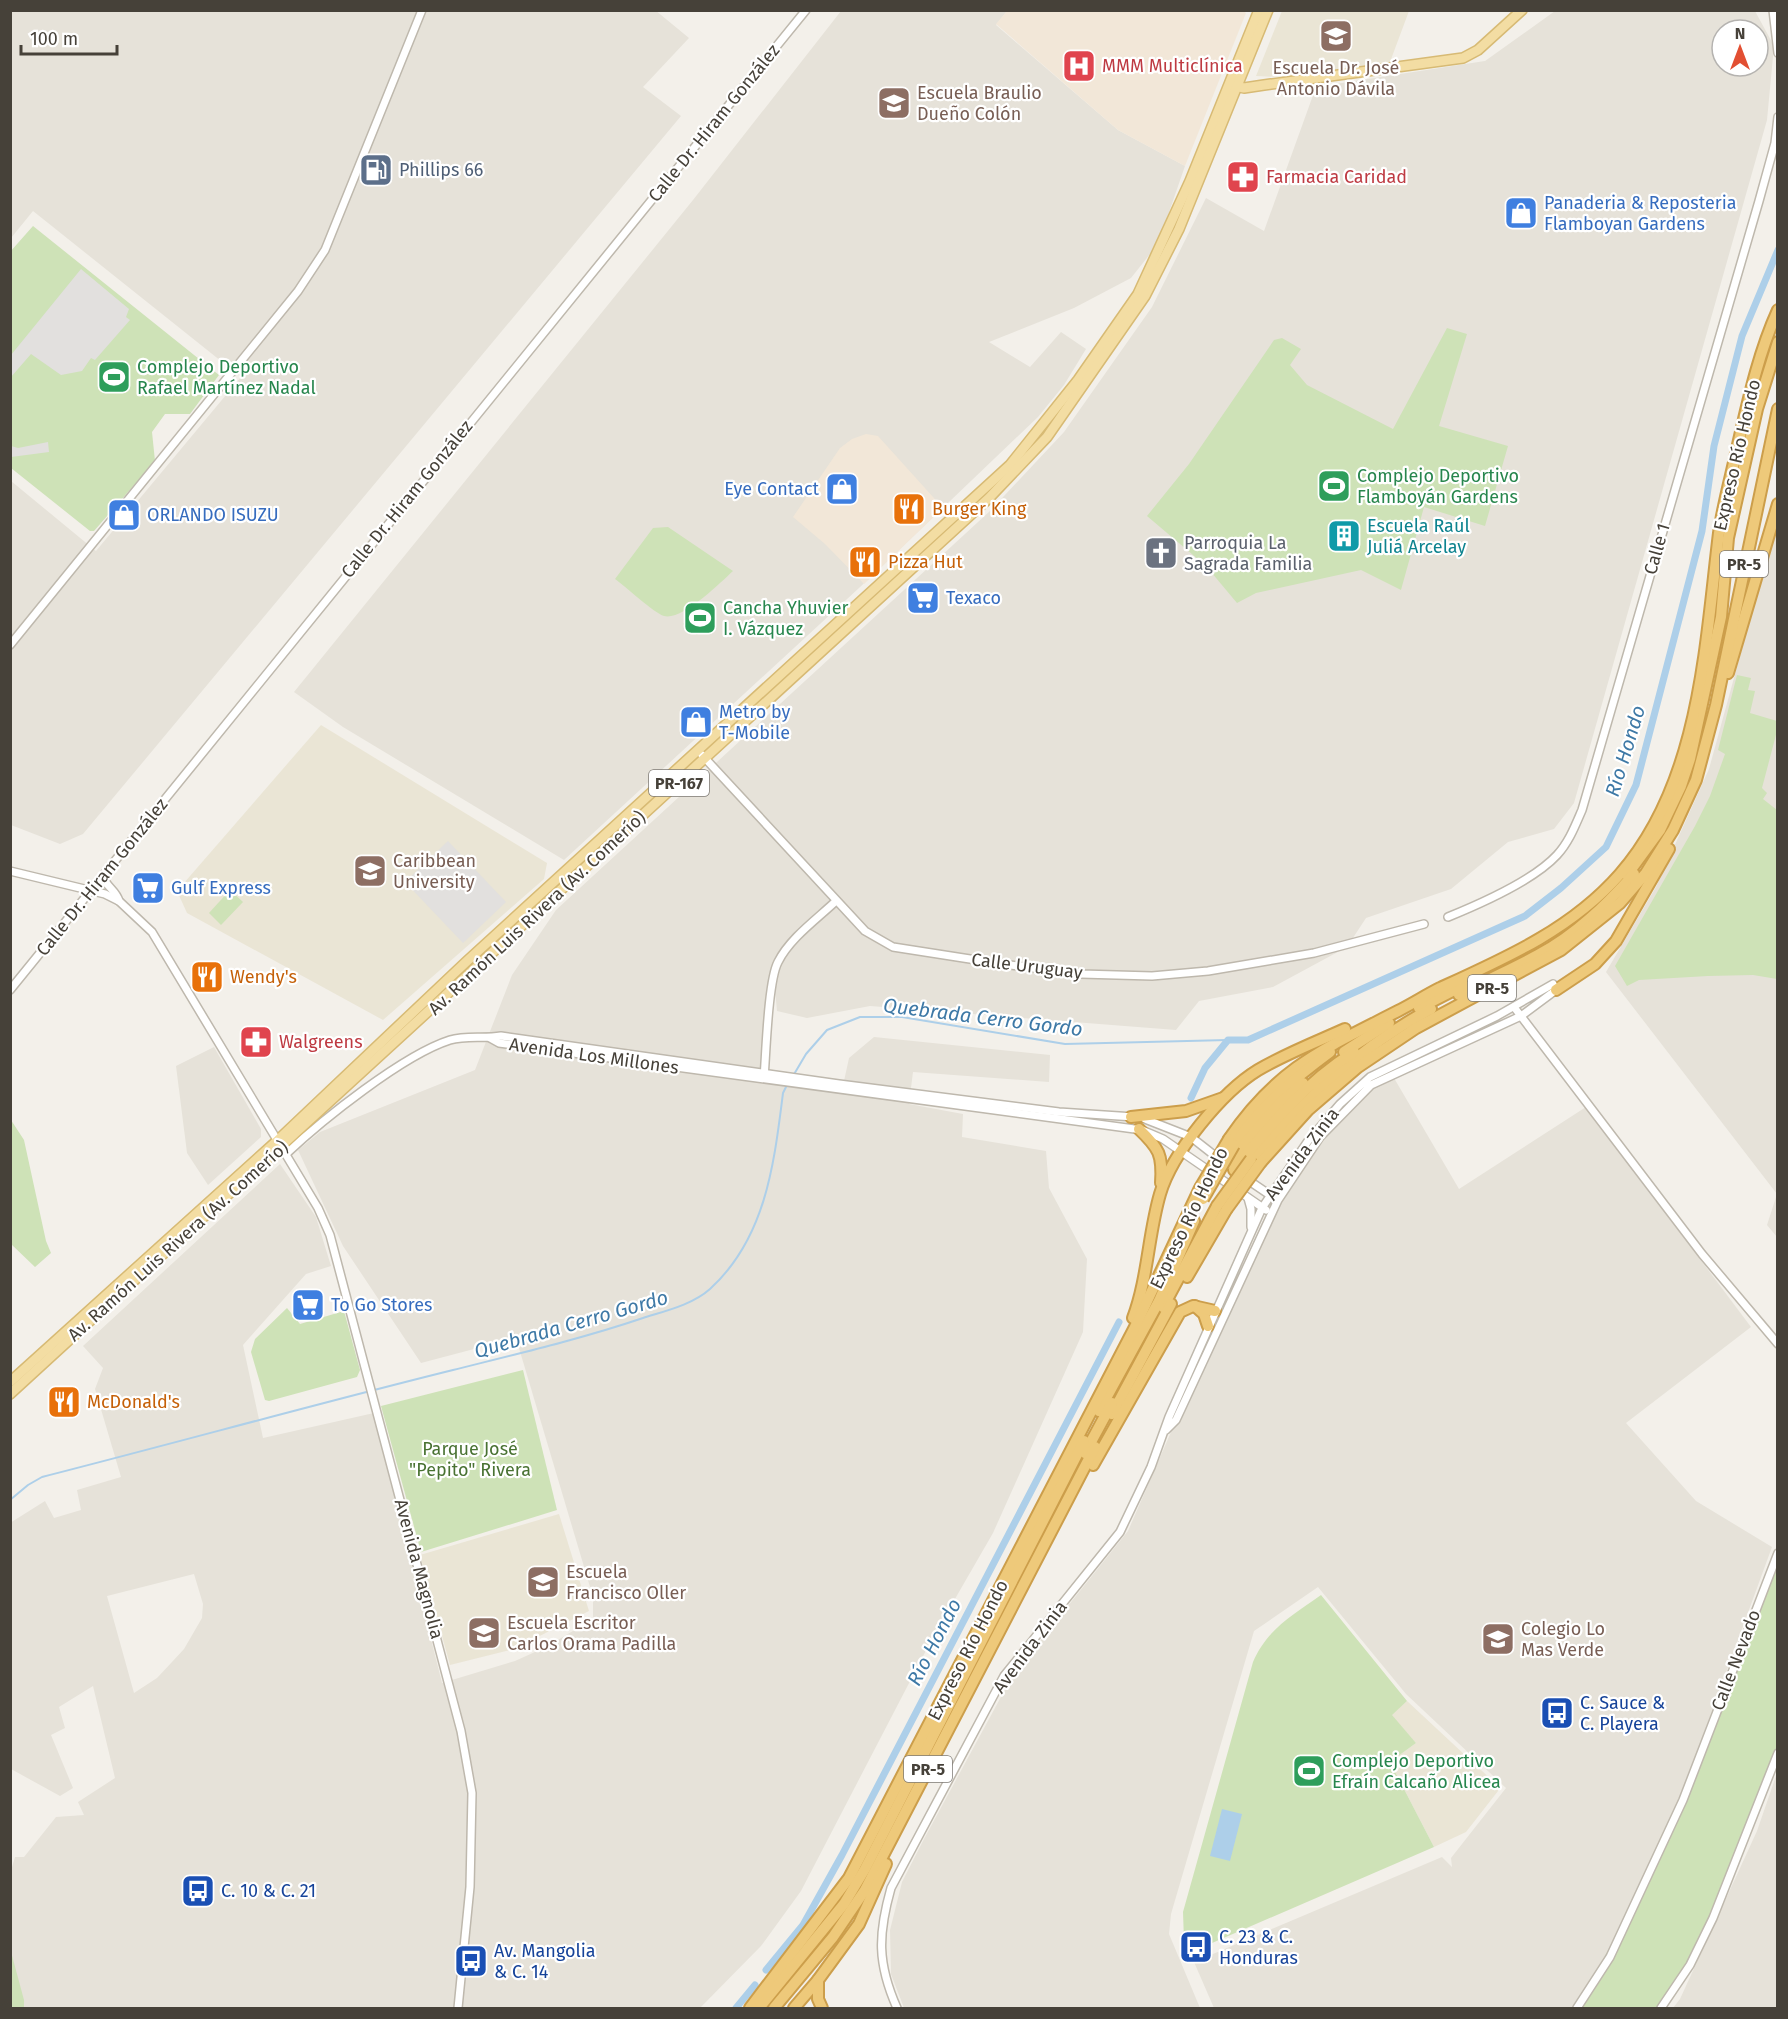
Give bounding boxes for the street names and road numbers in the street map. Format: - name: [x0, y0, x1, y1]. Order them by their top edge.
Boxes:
- street label: Calle Dr. Hiram González: [644, 40, 785, 206]
- street label: Expreso Río Hondo: [1709, 377, 1765, 533]
- street label: Calle Dr. Hiram González: [337, 416, 478, 582]
- street label: Calle 1: [1639, 521, 1675, 577]
- road number: PR-5: [1720, 551, 1768, 577]
- road number: PR-167: [649, 770, 709, 796]
- street label: Calle Dr. Hiram González: [32, 794, 173, 960]
- street label: Av. Ramón Luis Rivera (Av. Comerío): [424, 806, 650, 1020]
- street label: Calle Uruguay: [970, 948, 1084, 984]
- road number: PR-5: [1468, 975, 1516, 1001]
- street label: Avenida Los Millones: [508, 1033, 680, 1079]
- street label: Avenida Zinia: [1260, 1104, 1344, 1204]
- street label: Av. Ramón Luis Rivera (Av. Comerío): [63, 1136, 293, 1346]
- street label: Expreso Río Hondo: [1145, 1144, 1233, 1292]
- street label: Avenida Magnolia: [390, 1497, 448, 1641]
- street label: Expreso Río Hondo: [923, 1576, 1013, 1724]
- street label: Avenida Zinia: [988, 1597, 1072, 1697]
- street label: Calle Nevado: [1707, 1606, 1765, 1714]
- road number: PR-5: [904, 1756, 952, 1782]

